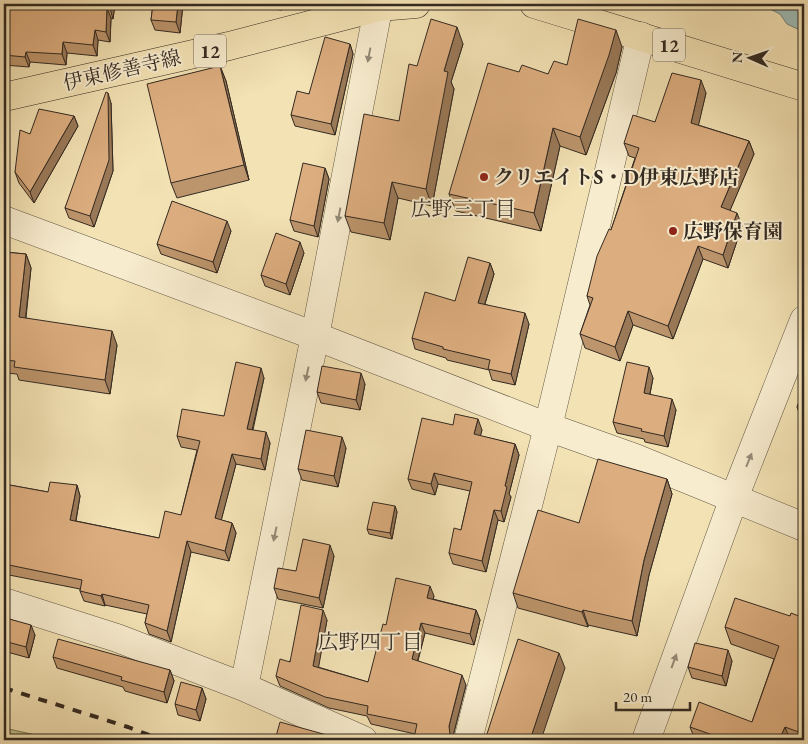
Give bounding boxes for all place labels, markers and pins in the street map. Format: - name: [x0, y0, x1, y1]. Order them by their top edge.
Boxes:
- place label: クリエイトS・D伊東広野店: [494, 164, 739, 190]
- marker: クリエイトS・D伊東広野店: [478, 171, 490, 183]
- place label: 広野保育園: [683, 218, 783, 244]
- marker: 広野保育園: [667, 225, 679, 237]

